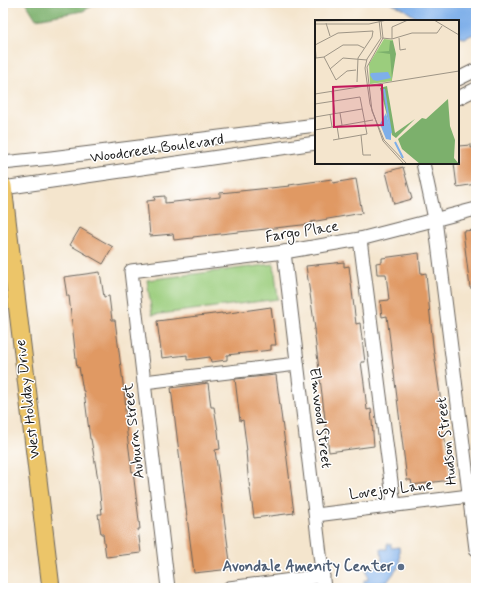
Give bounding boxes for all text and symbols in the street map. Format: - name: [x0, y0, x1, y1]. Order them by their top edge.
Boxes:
- inset map: [315, 20, 459, 164]
- street label: Woodcreek Boulevard: [89, 130, 225, 168]
- street label: Fargo Place: [264, 216, 340, 249]
- street label: West Holiday Drive: [11, 338, 45, 460]
- street label: Elmwood Street: [304, 366, 336, 470]
- street label: Auburn Street: [118, 382, 150, 480]
- street label: Hudson Street: [432, 396, 462, 486]
- street label: Lovejoy Lane: [348, 475, 434, 505]
- place label: Avondale Amenity Center: [223, 557, 394, 577]
- marker: Avondale Amenity Center: [396, 562, 406, 572]

